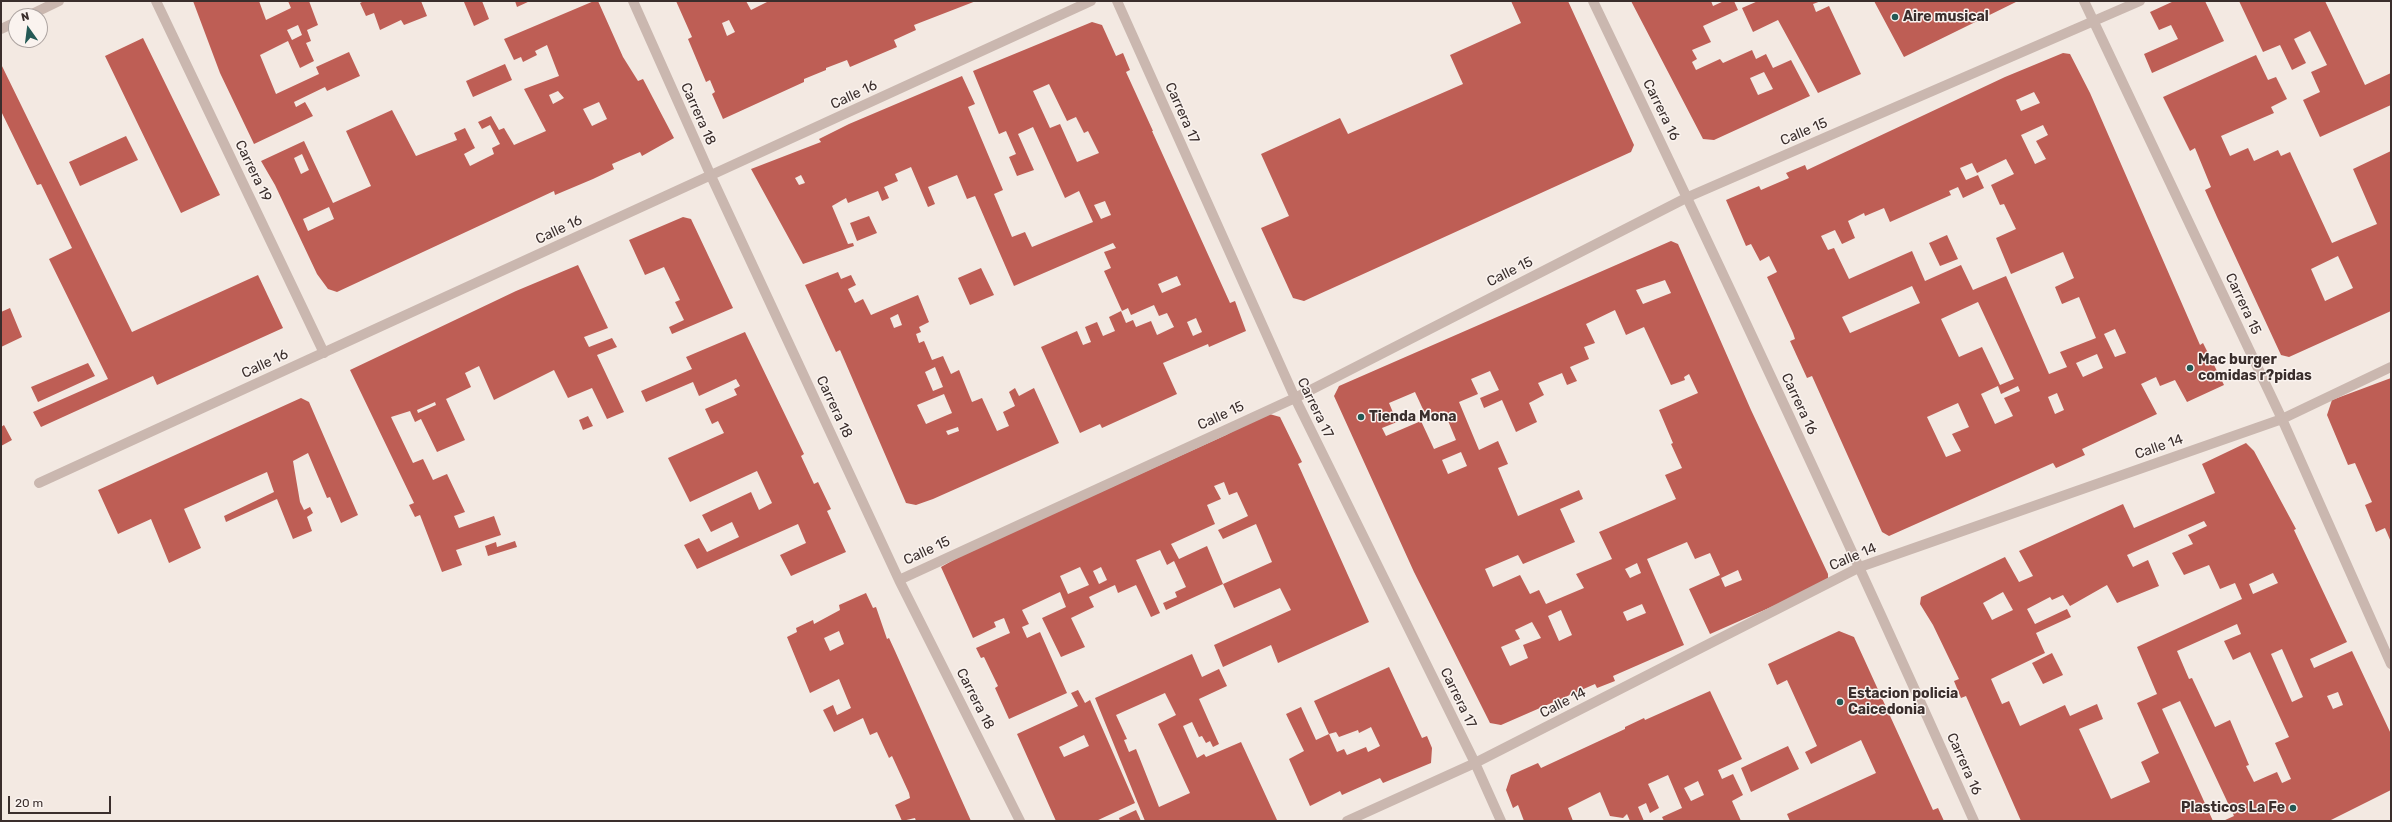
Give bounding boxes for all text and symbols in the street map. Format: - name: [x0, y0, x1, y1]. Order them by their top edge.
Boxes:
- north arrow: [8, 8, 48, 48]
- place label: Aire musical: [1903, 9, 1989, 25]
- text: N: [20, 10, 31, 24]
- marker: Aire musical: [1890, 12, 1900, 22]
- street label: Calle 16: [828, 77, 880, 113]
- street label: Carrera 16: [1639, 77, 1683, 143]
- street label: Carrera 18: [677, 80, 719, 148]
- street label: Carrera 17: [1161, 80, 1203, 146]
- street label: Calle 15: [1778, 115, 1830, 149]
- street label: Carrera 19: [231, 138, 275, 204]
- street label: Calle 16: [533, 212, 585, 248]
- street label: Calle 15: [1484, 253, 1536, 291]
- street label: Carrera 15: [2221, 271, 2265, 337]
- street label: Calle 16: [239, 346, 291, 382]
- place label: Mac burger comidas r?pidas: [2198, 352, 2312, 384]
- marker: Mac burger comidas r?pidas: [2185, 363, 2195, 373]
- street label: Carrera 16: [1777, 370, 1821, 438]
- street label: Carrera 18: [812, 373, 856, 441]
- street label: Carrera 17: [1293, 375, 1337, 441]
- street label: Calle 15: [1195, 398, 1247, 434]
- place label: Tienda Mona: [1369, 409, 1456, 425]
- marker: Tienda Mona: [1356, 412, 1366, 422]
- street label: Calle 14: [2133, 431, 2185, 463]
- street label: Calle 15: [901, 533, 953, 569]
- street label: Calle 14: [1827, 540, 1879, 574]
- street label: Carrera 18: [952, 665, 998, 733]
- street label: Carrera 17: [1436, 665, 1480, 731]
- street label: Calle 14: [1537, 684, 1589, 722]
- place label: Estacion policia Caicedonia: [1848, 686, 1958, 718]
- marker: Estacion policia Caicedonia: [1835, 697, 1845, 707]
- street label: Carrera 16: [1943, 730, 1985, 798]
- scale bar: [10, 788, 113, 814]
- text: 20 m: [15, 796, 43, 810]
- place label: Plasticos La Fe: [2181, 800, 2285, 816]
- marker: Plasticos La Fe: [2288, 803, 2298, 813]

